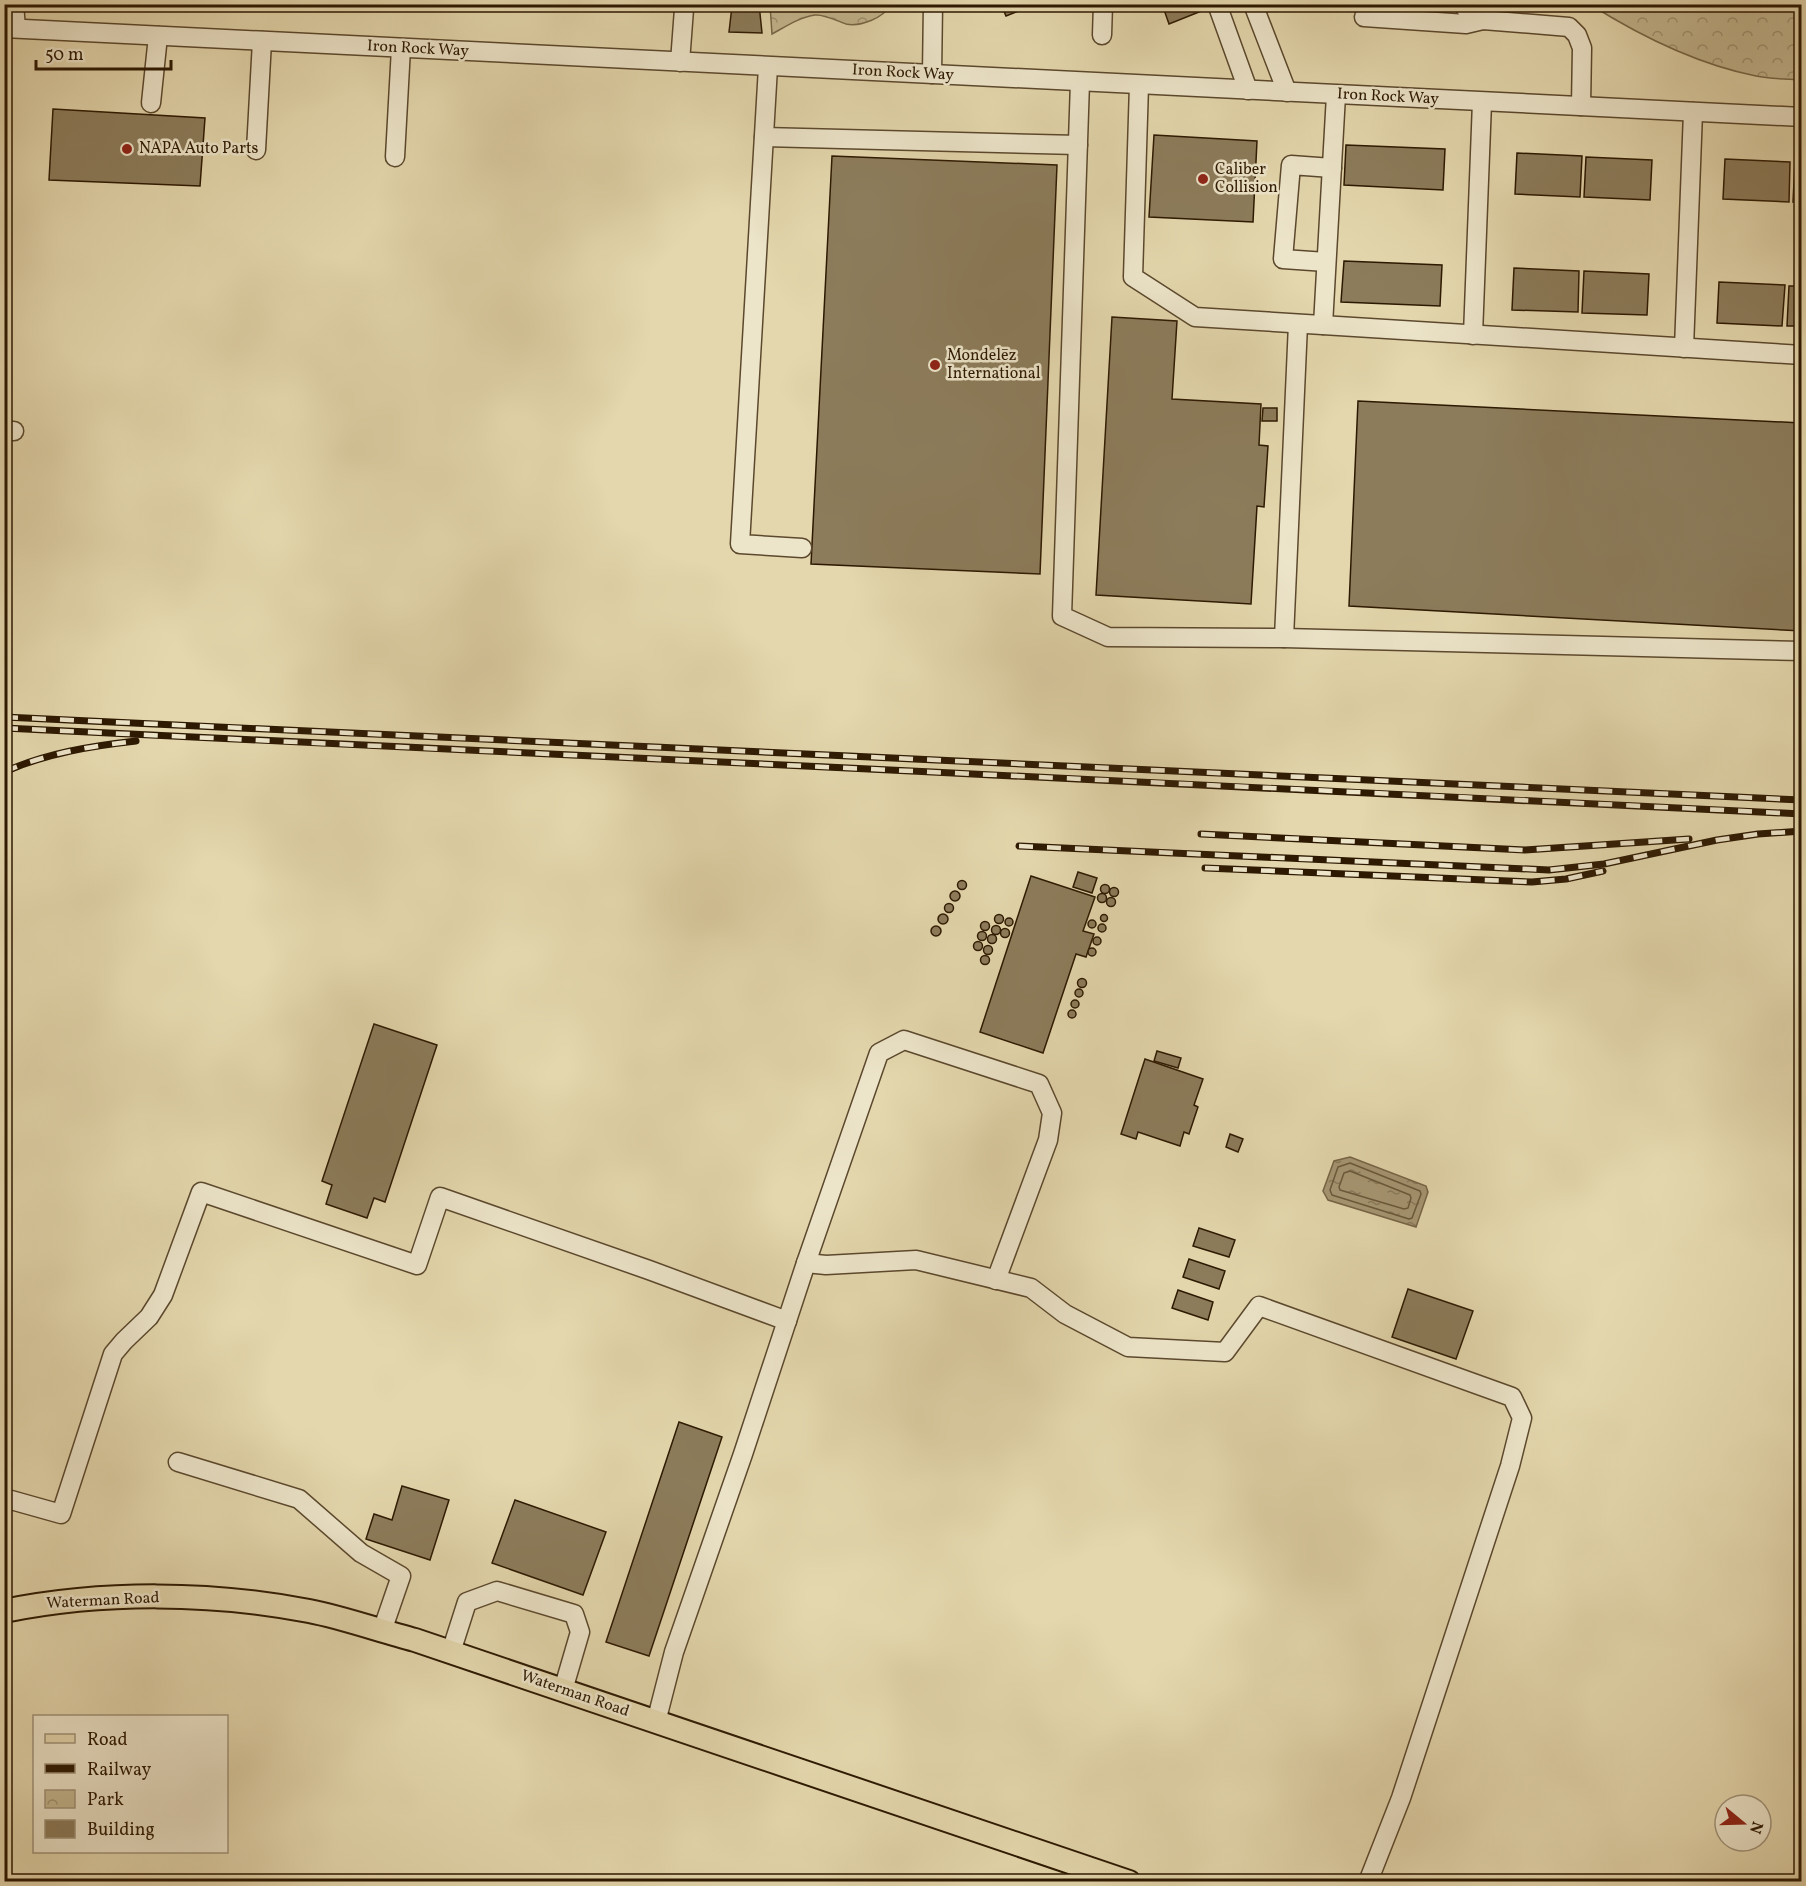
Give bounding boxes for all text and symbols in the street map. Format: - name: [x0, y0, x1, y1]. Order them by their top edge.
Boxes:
- scale bar: [36, 33, 171, 71]
- street label: Iron Rock Way: [366, 35, 470, 63]
- text: 50 m: [45, 43, 84, 68]
- street label: Iron Rock Way: [851, 59, 955, 87]
- street label: Iron Rock Way: [1336, 83, 1440, 111]
- place label: NAPA Auto Parts: [139, 138, 258, 160]
- marker: NAPA Auto Parts: [120, 142, 134, 156]
- place label: Caliber Collision: [1215, 159, 1278, 199]
- marker: Caliber Collision: [1196, 172, 1210, 186]
- place label: Mondelēz International: [947, 345, 1041, 385]
- marker: Mondelēz International: [928, 358, 942, 372]
- street label: Waterman Road: [46, 1587, 160, 1615]
- street label: Waterman Road: [518, 1665, 632, 1723]
- legend: [33, 1715, 228, 1853]
- text: Road: [87, 1728, 128, 1753]
- text: Railway: [87, 1758, 151, 1783]
- text: Park: [87, 1788, 124, 1813]
- north arrow: [1713, 1793, 1773, 1853]
- text: Building: [87, 1818, 155, 1843]
- text: N: [1743, 1818, 1768, 1837]

